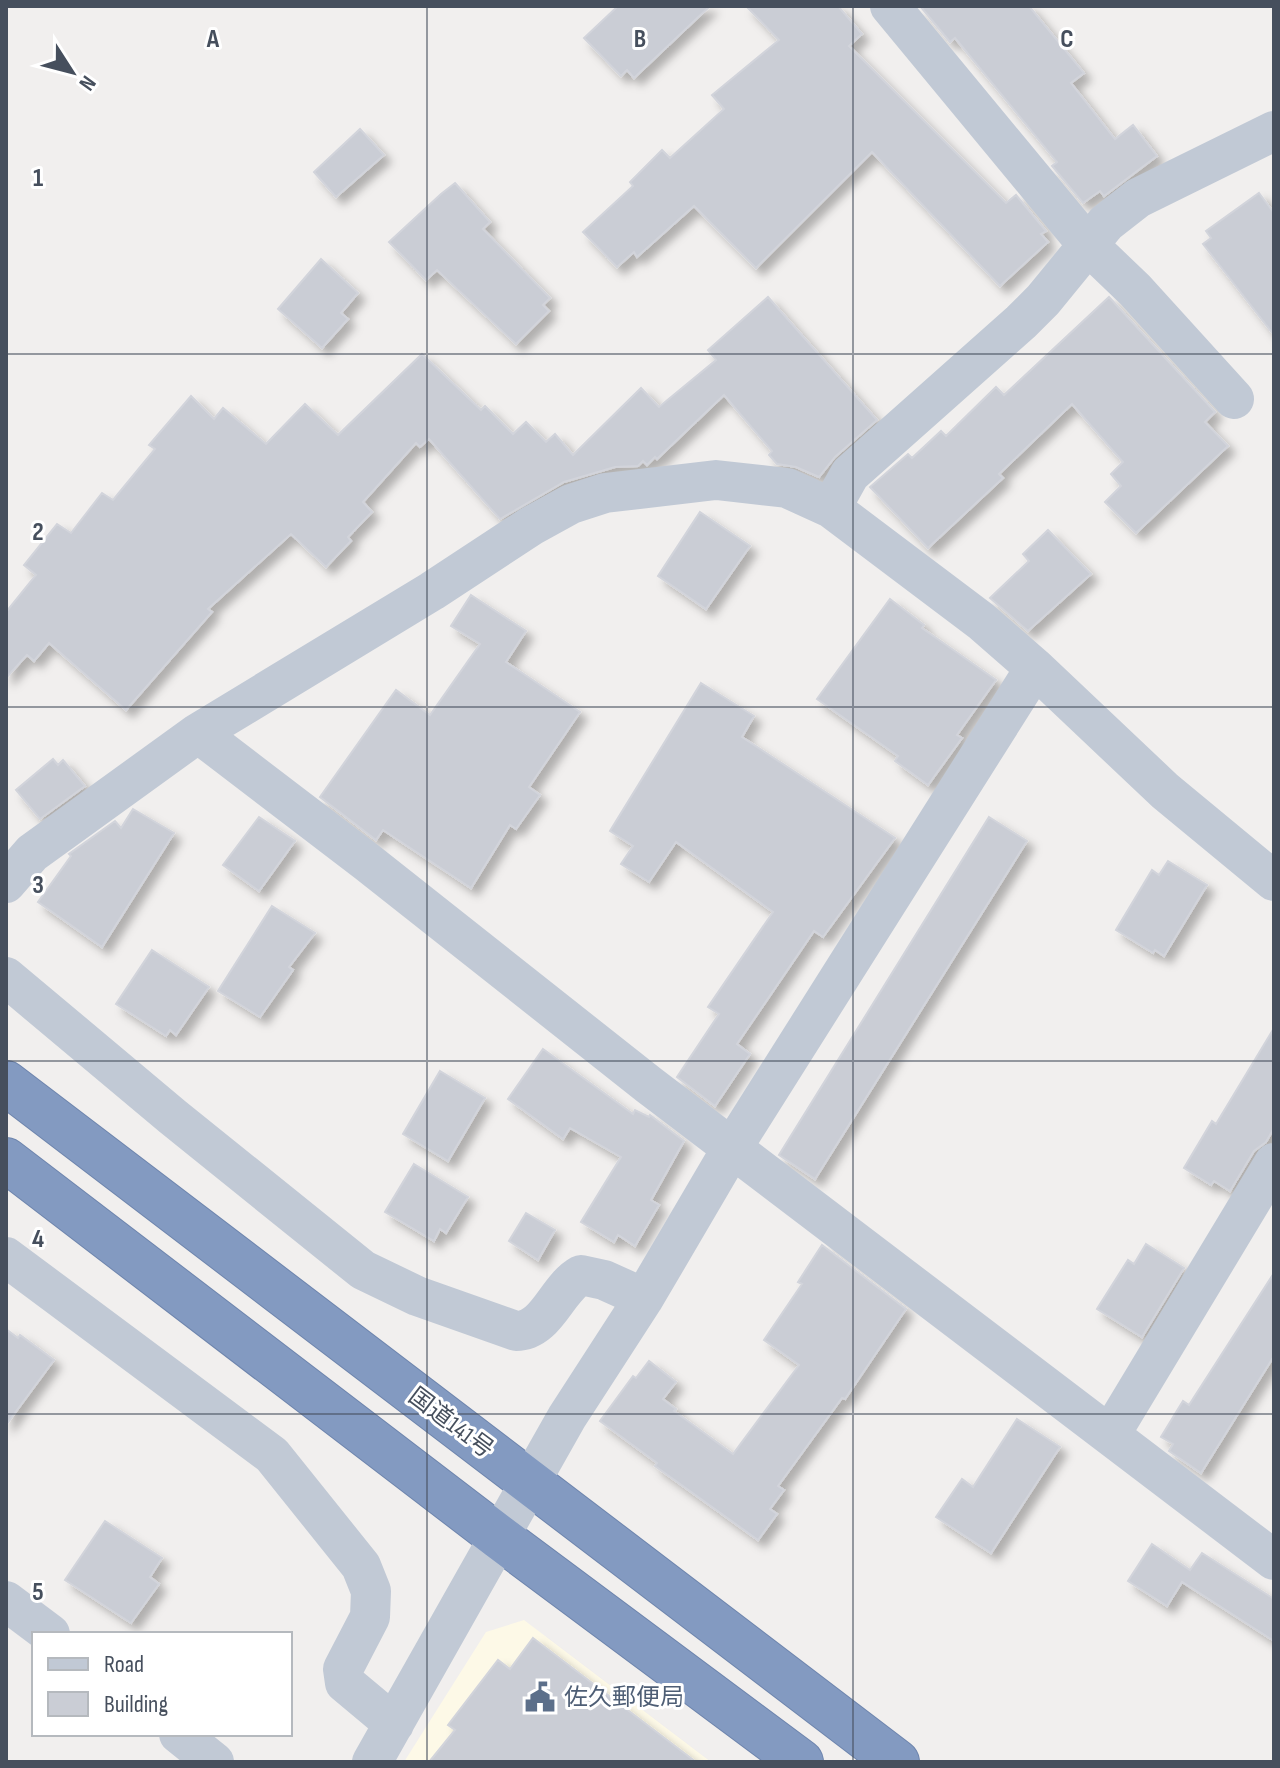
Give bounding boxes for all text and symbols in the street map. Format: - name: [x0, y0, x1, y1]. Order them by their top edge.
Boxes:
- text: A: [206, 24, 220, 55]
- text: B: [634, 24, 646, 55]
- text: C: [1060, 24, 1074, 55]
- north arrow: [32, 32, 112, 112]
- text: N: [73, 70, 101, 96]
- text: 1: [33, 163, 43, 194]
- text: 2: [32, 517, 44, 548]
- text: 3: [32, 870, 44, 901]
- text: 4: [32, 1224, 44, 1255]
- street label: 国道141号: [403, 1382, 499, 1464]
- text: 5: [32, 1577, 44, 1608]
- legend: [32, 1632, 292, 1736]
- text: Road: [104, 1650, 144, 1679]
- public building icon: 佐久郵便局: [523, 1680, 557, 1714]
- place label: 佐久郵便局: [564, 1683, 684, 1712]
- text: Building: [104, 1690, 168, 1719]

